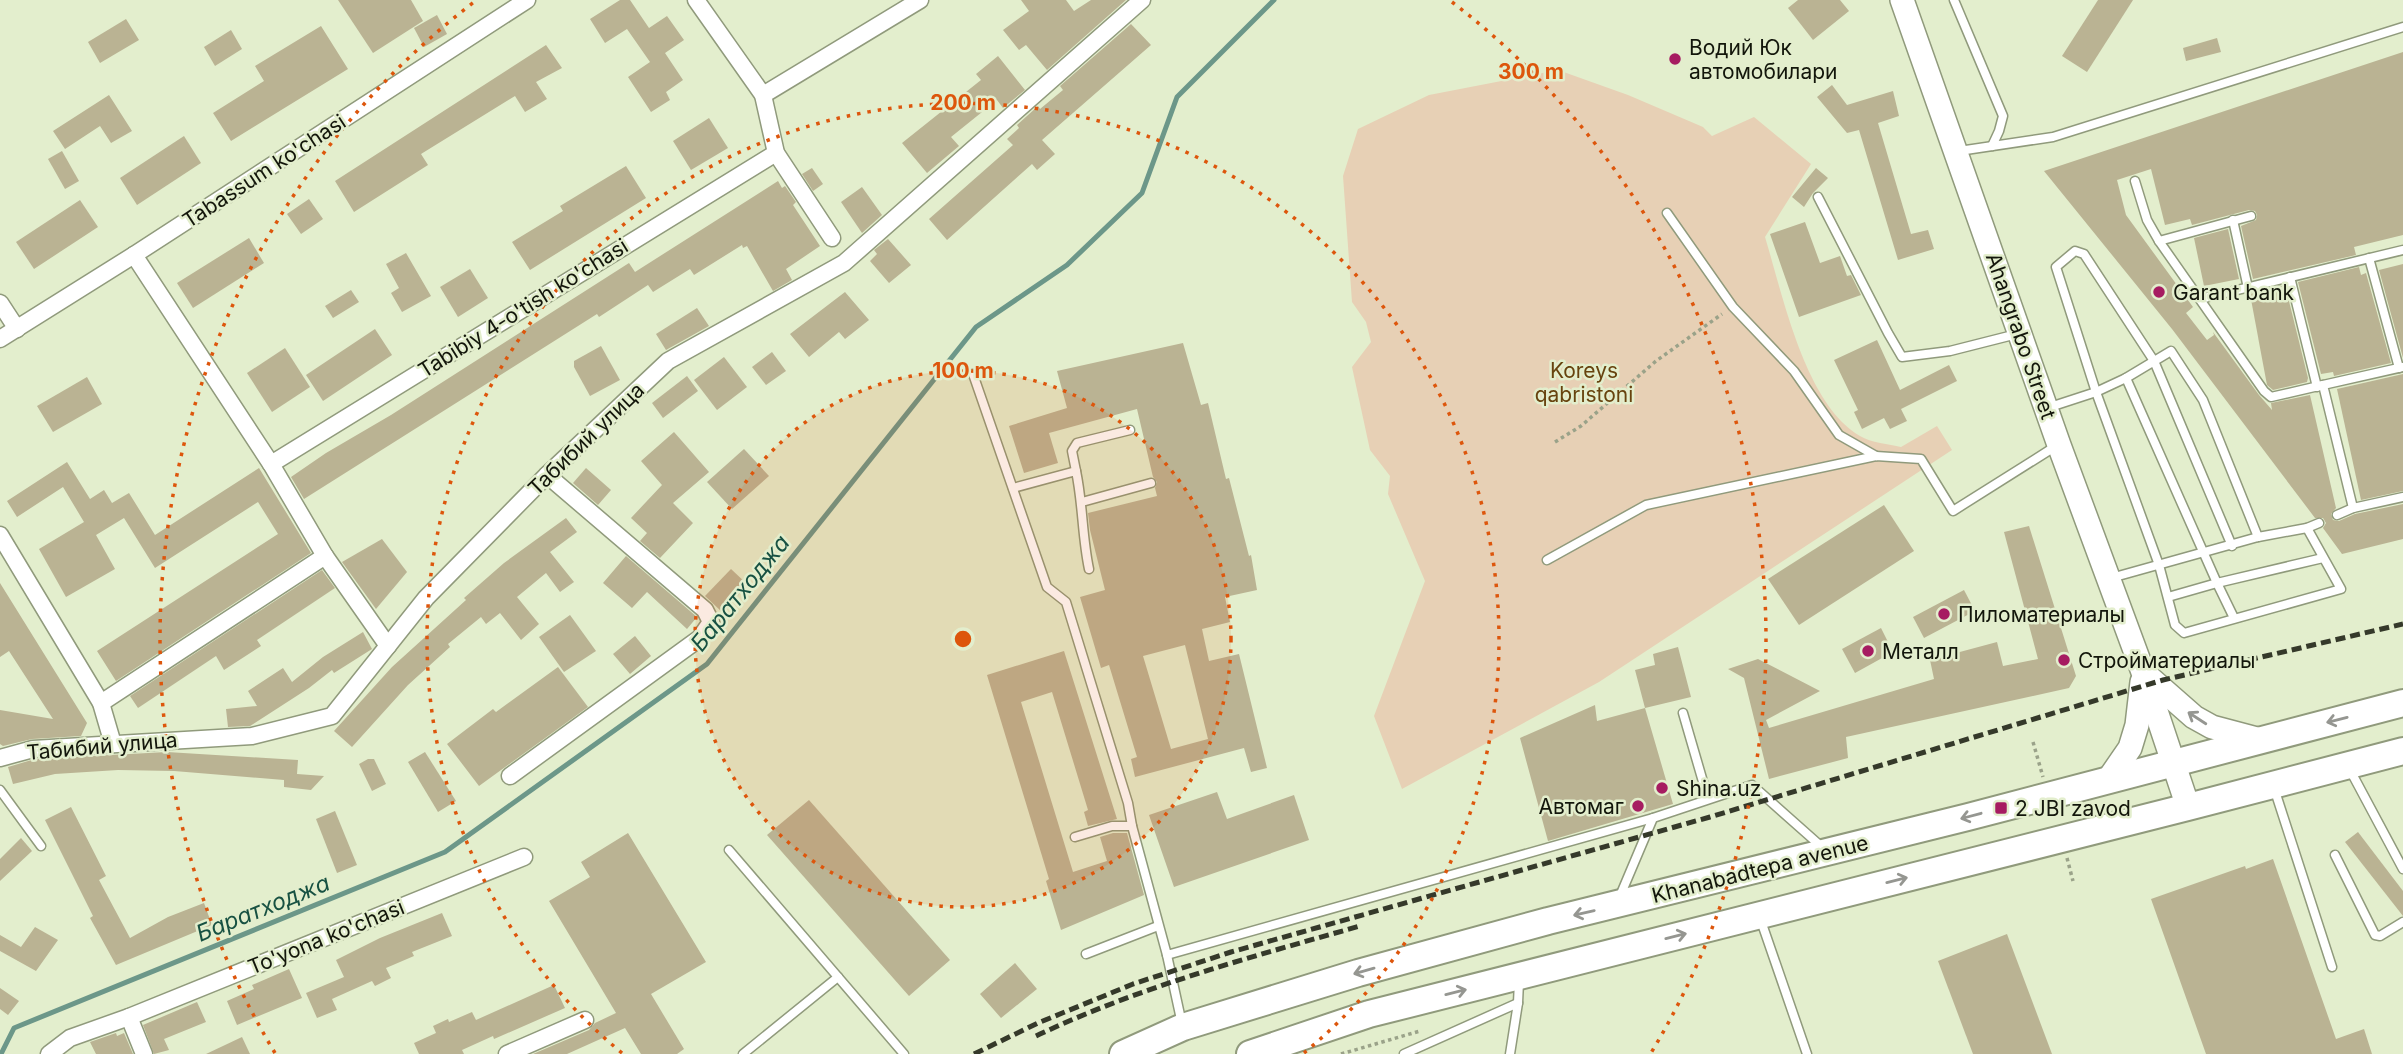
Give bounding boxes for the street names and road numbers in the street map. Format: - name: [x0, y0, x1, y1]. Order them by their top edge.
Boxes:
- street label: Tabassum ko'chasi: [178, 109, 350, 233]
- street label: Tabibiy 4-o'tish ko'chasi: [414, 233, 632, 383]
- street label: Ahangrabo Street: [1981, 250, 2061, 423]
- street label: Табибий улица: [523, 377, 649, 501]
- street label: Табибий улица: [25, 727, 179, 765]
- street label: Khanabadtepa avenue: [1649, 830, 1871, 908]
- street label: To'yona ko'chasi: [244, 894, 408, 980]

